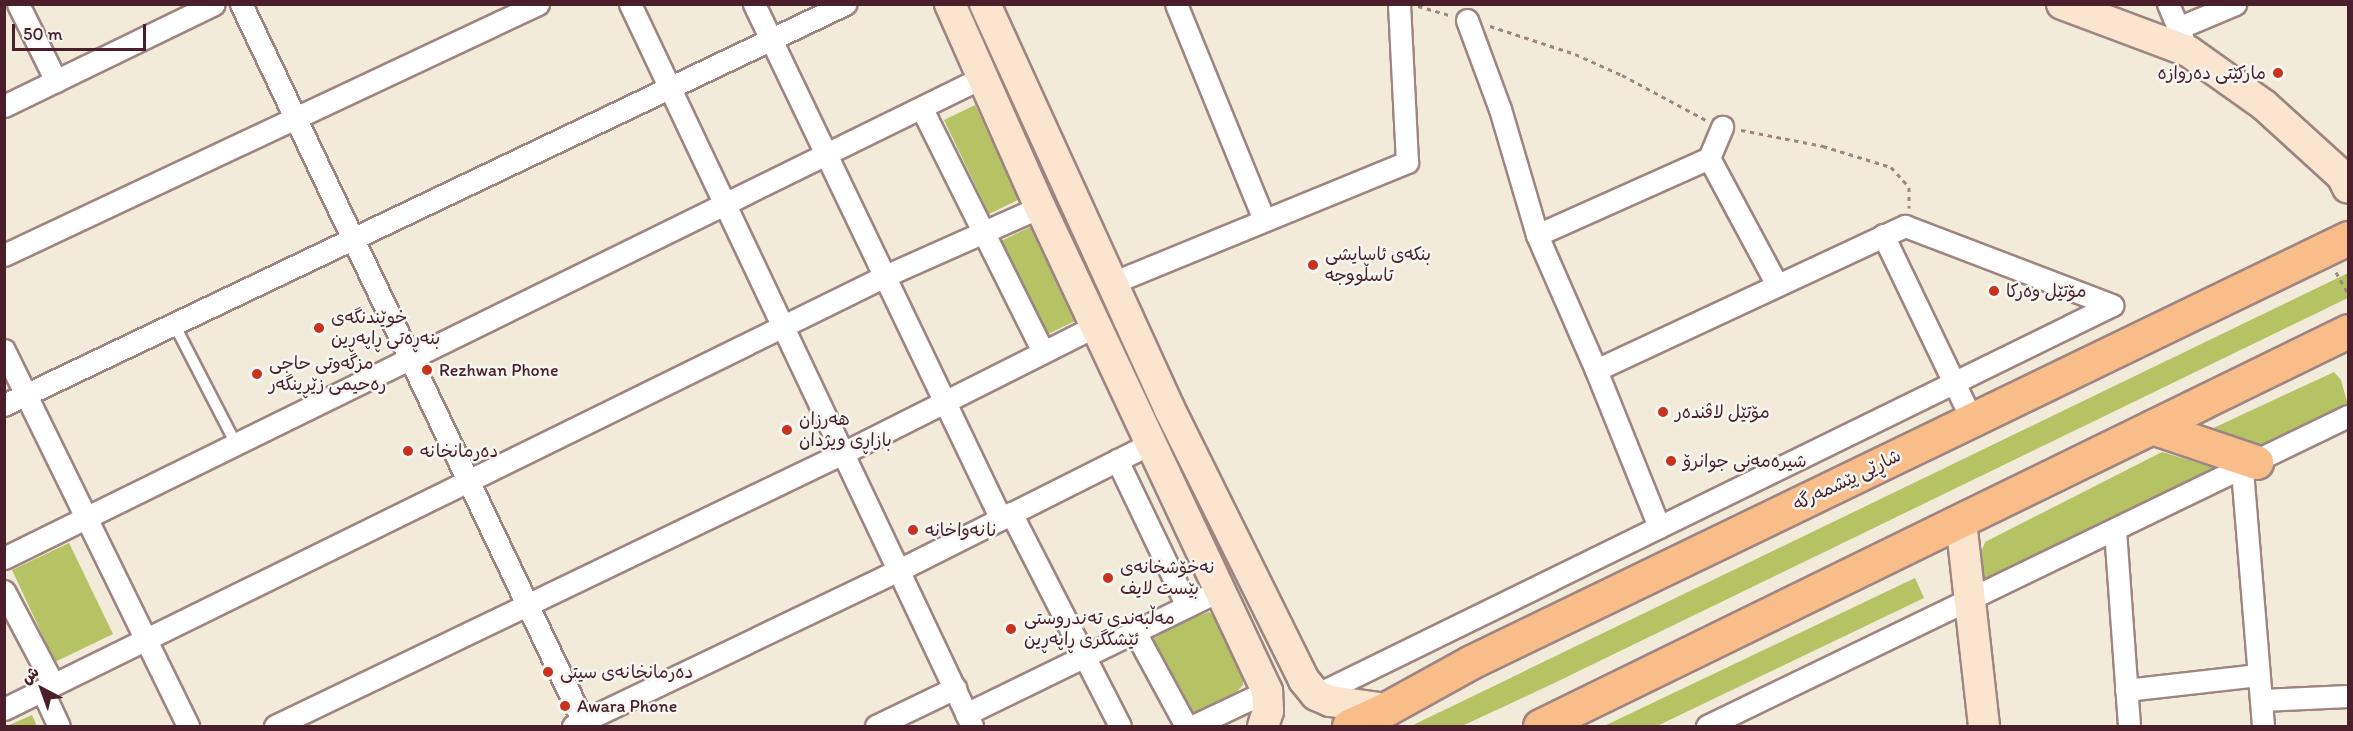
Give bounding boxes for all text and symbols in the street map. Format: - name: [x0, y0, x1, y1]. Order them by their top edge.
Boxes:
- scale bar: [15, 12, 148, 50]
- text: 50 m: [23, 23, 63, 45]
- place label: مارکێتی دەروازە: [2158, 62, 2266, 84]
- marker: مارکێتی دەروازە: [2271, 66, 2285, 80]
- place label: بنکەی ئاسایشی تاسڵووجە: [1325, 244, 1431, 286]
- marker: بنکەی ئاسایشی تاسڵووجە: [1306, 258, 1320, 272]
- place label: مۆتێل وەرکا: [2006, 280, 2086, 302]
- marker: مۆتێل وەرکا: [1987, 284, 2001, 298]
- place label: خوێندنگەی بنەڕەتی ڕاپەڕین: [331, 307, 440, 350]
- marker: خوێندنگەی بنەڕەتی ڕاپەڕین: [312, 321, 326, 335]
- place label: مزگەوتی حاجی رەحیمی زێڕینگەر: [269, 353, 386, 395]
- place label: Rezhwan Phone: [439, 359, 558, 381]
- marker: Rezhwan Phone: [420, 363, 434, 377]
- marker: مزگەوتی حاجی رەحیمی زێڕینگەر: [250, 367, 264, 381]
- place label: مۆتێل لاڤندەر: [1675, 401, 1770, 423]
- marker: مۆتێل لاڤندەر: [1656, 405, 1670, 419]
- place label: ھەرزان بازاڕی ویژدان: [799, 409, 892, 452]
- marker: ھەرزان بازاڕی ویژدان: [780, 423, 794, 437]
- place label: دەرمانخانە: [420, 440, 498, 462]
- marker: دەرمانخانە: [401, 444, 415, 458]
- street label: شاڕێی پێشمەرگە: [1790, 445, 1904, 515]
- place label: شیرەمەنی جوانرۆ: [1683, 450, 1807, 472]
- marker: شیرەمەنی جوانرۆ: [1664, 454, 1678, 468]
- place label: نانەواخانە: [925, 519, 996, 541]
- marker: نانەواخانە: [906, 523, 920, 537]
- place label: نەخۆشخانەی بێست لایف: [1120, 557, 1214, 600]
- marker: نەخۆشخانەی بێست لایف: [1101, 571, 1115, 585]
- place label: مەڵبەندی تەندروستی ئێشکگری ڕاپەڕین: [1024, 608, 1175, 650]
- marker: مەڵبەندی تەندروستی ئێشکگری ڕاپەڕین: [1002, 620, 1020, 638]
- north arrow: [12, 659, 72, 719]
- place label: دەرمانخانەی سیتی: [560, 661, 693, 683]
- text: ش: [17, 662, 43, 688]
- marker: دەرمانخانەی سیتی: [541, 665, 555, 679]
- place label: Awara Phone: [577, 695, 677, 717]
- marker: Awara Phone: [558, 699, 572, 713]

